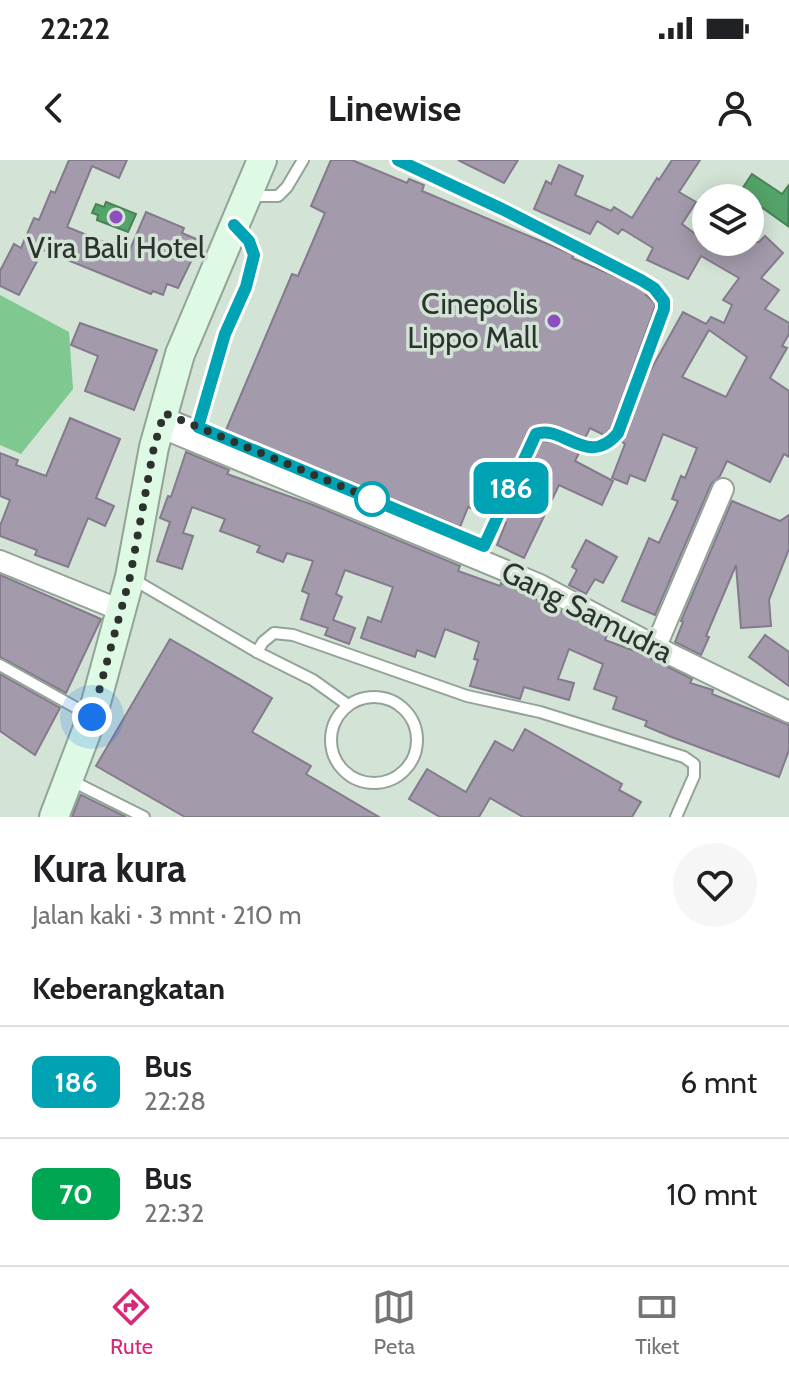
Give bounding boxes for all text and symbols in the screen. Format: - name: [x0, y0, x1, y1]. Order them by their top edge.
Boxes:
- text: 22:22: [40, 10, 110, 47]
- icon: back: [32, 86, 76, 130]
- text: Linewise: [328, 86, 461, 130]
- icon: person: [713, 86, 757, 130]
- map controls: [692, 184, 764, 256]
- button: layers: [692, 184, 764, 256]
- marker: Vira Bali Hotel: [107, 208, 125, 226]
- place label: Vira Bali Hotel: [27, 229, 205, 266]
- place label: Cinepolis Lippo Mall: [407, 285, 538, 356]
- marker: Cinepolis Lippo Mall: [545, 312, 563, 330]
- line badge: 186: [465, 462, 557, 514]
- text: 186: [490, 471, 532, 505]
- unlabelled marker: [355, 482, 389, 516]
- street label: Gang Samudra: [495, 553, 680, 671]
- your location: [72, 697, 112, 737]
- button: heart: [673, 843, 757, 927]
- text: Kura kura: [32, 845, 186, 892]
- text: Jalan kaki · 3 mnt · 210 m: [32, 899, 302, 931]
- text: Keberangkatan: [32, 970, 225, 1007]
- text: Bus: [144, 1048, 192, 1085]
- text: 6 mnt: [680, 1064, 757, 1101]
- text: 186: [55, 1065, 97, 1099]
- text: 22:28: [144, 1085, 206, 1117]
- text: Bus: [144, 1160, 192, 1197]
- text: 10 mnt: [667, 1176, 757, 1213]
- text: 70: [59, 1177, 93, 1211]
- text: 22:32: [144, 1197, 204, 1229]
- tab: Rute: [109, 1285, 153, 1360]
- tab: Peta: [372, 1285, 416, 1360]
- tab: Tiket: [635, 1285, 680, 1360]

